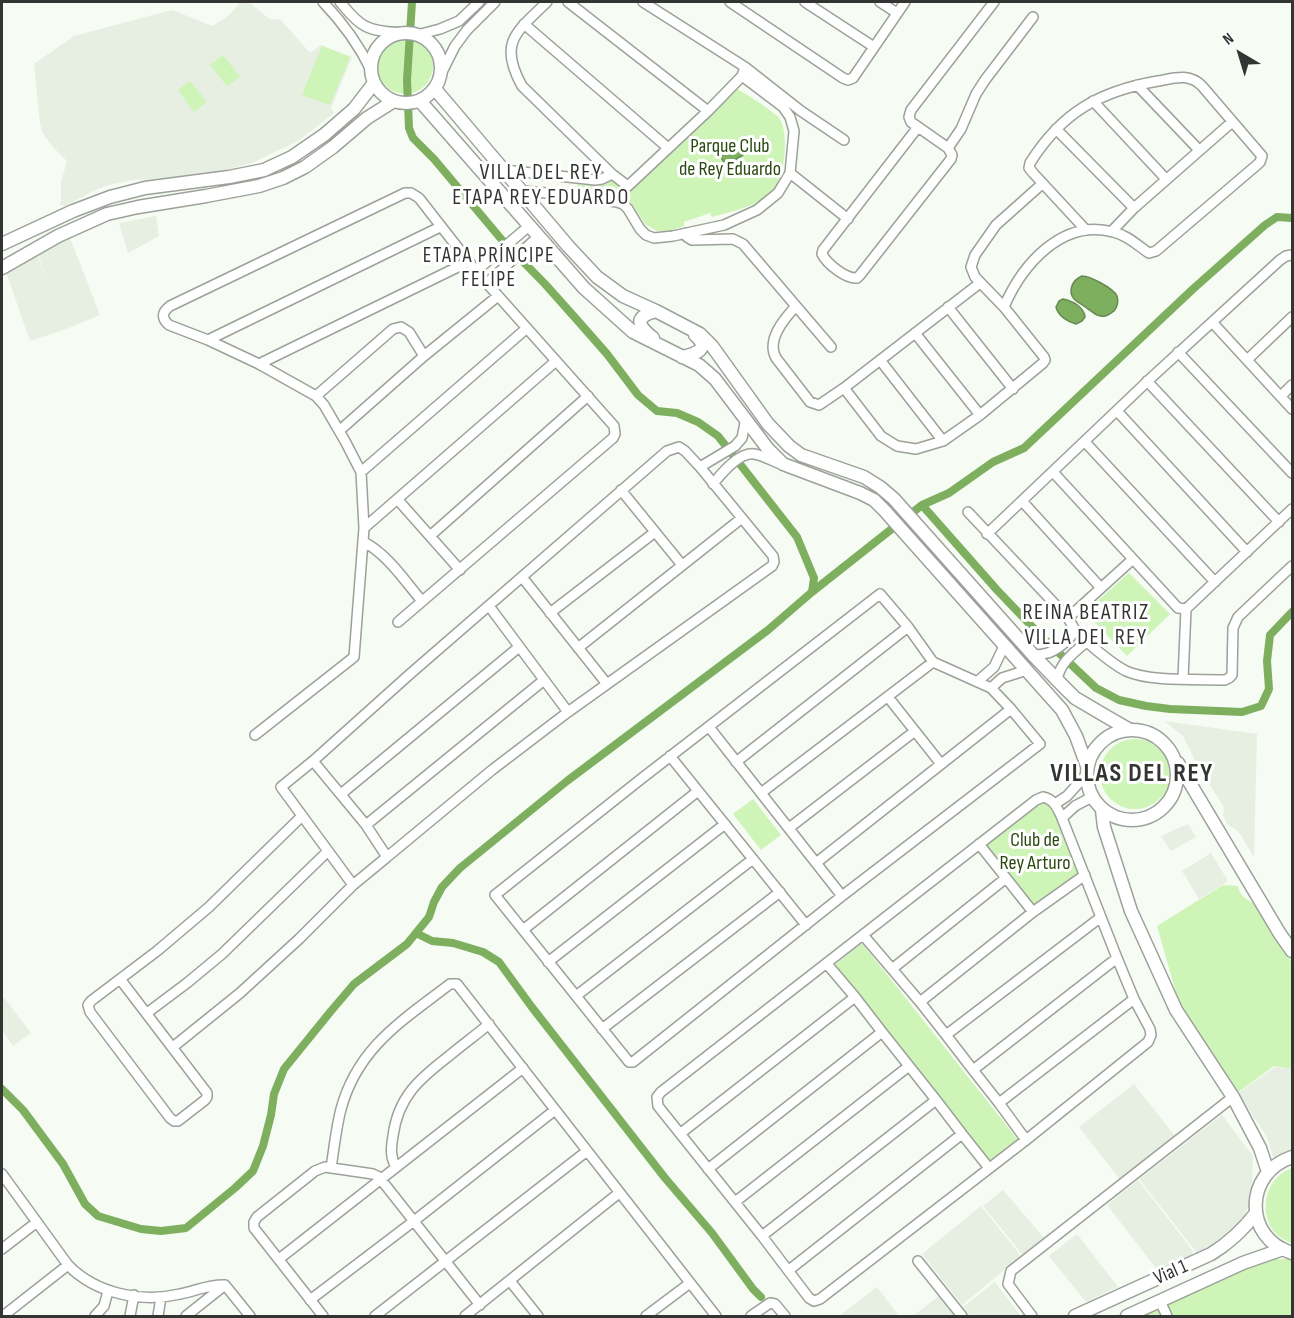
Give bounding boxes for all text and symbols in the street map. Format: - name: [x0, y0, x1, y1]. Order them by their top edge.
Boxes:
- north arrow: [1210, 24, 1270, 84]
- text: N: [1219, 29, 1238, 50]
- park label: Parque Club de Rey Eduardo: [679, 135, 781, 182]
- district label: VILLA DEL REY ETAPA REY EDUARDO: [452, 160, 630, 212]
- district label: ETAPA PRÍNCIPE FELIPE: [423, 244, 555, 294]
- district label: REINA BEATRIZ VILLA DEL REY: [1022, 600, 1150, 652]
- district label: VILLAS DEL REY: [1050, 758, 1214, 790]
- park label: Club de Rey Arturo: [1000, 829, 1070, 876]
- street label: Vial 1: [1150, 1255, 1192, 1291]

